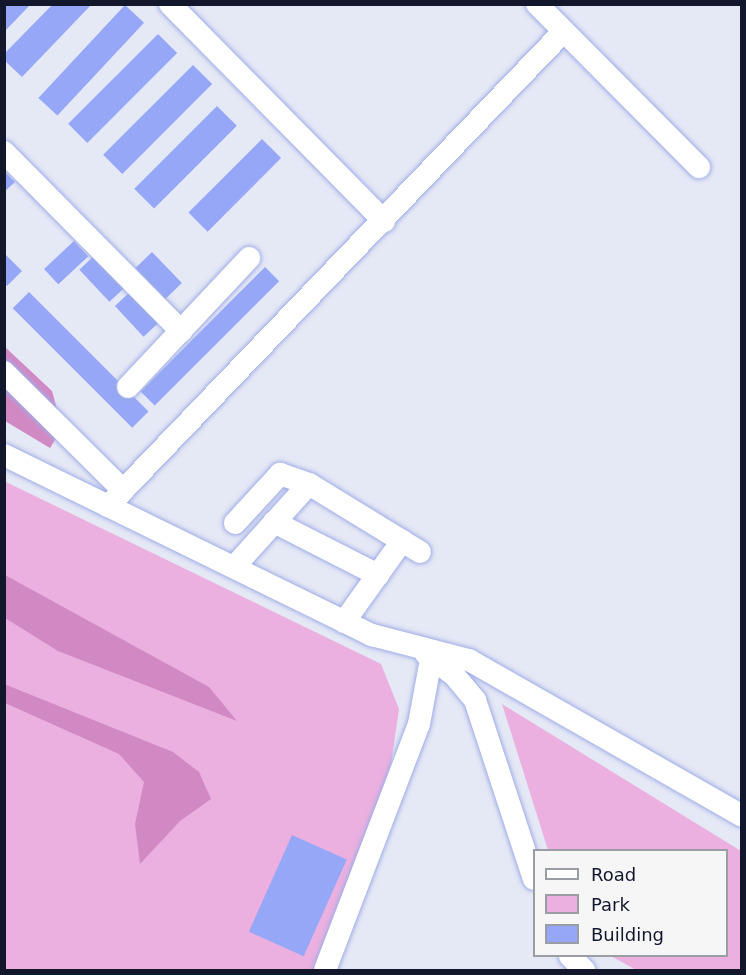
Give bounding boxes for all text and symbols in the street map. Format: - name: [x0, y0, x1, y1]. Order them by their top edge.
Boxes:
- legend: [533, 849, 728, 957]
- text: Road: [591, 864, 636, 885]
- text: Park: [591, 894, 630, 915]
- text: Building: [591, 924, 664, 945]

